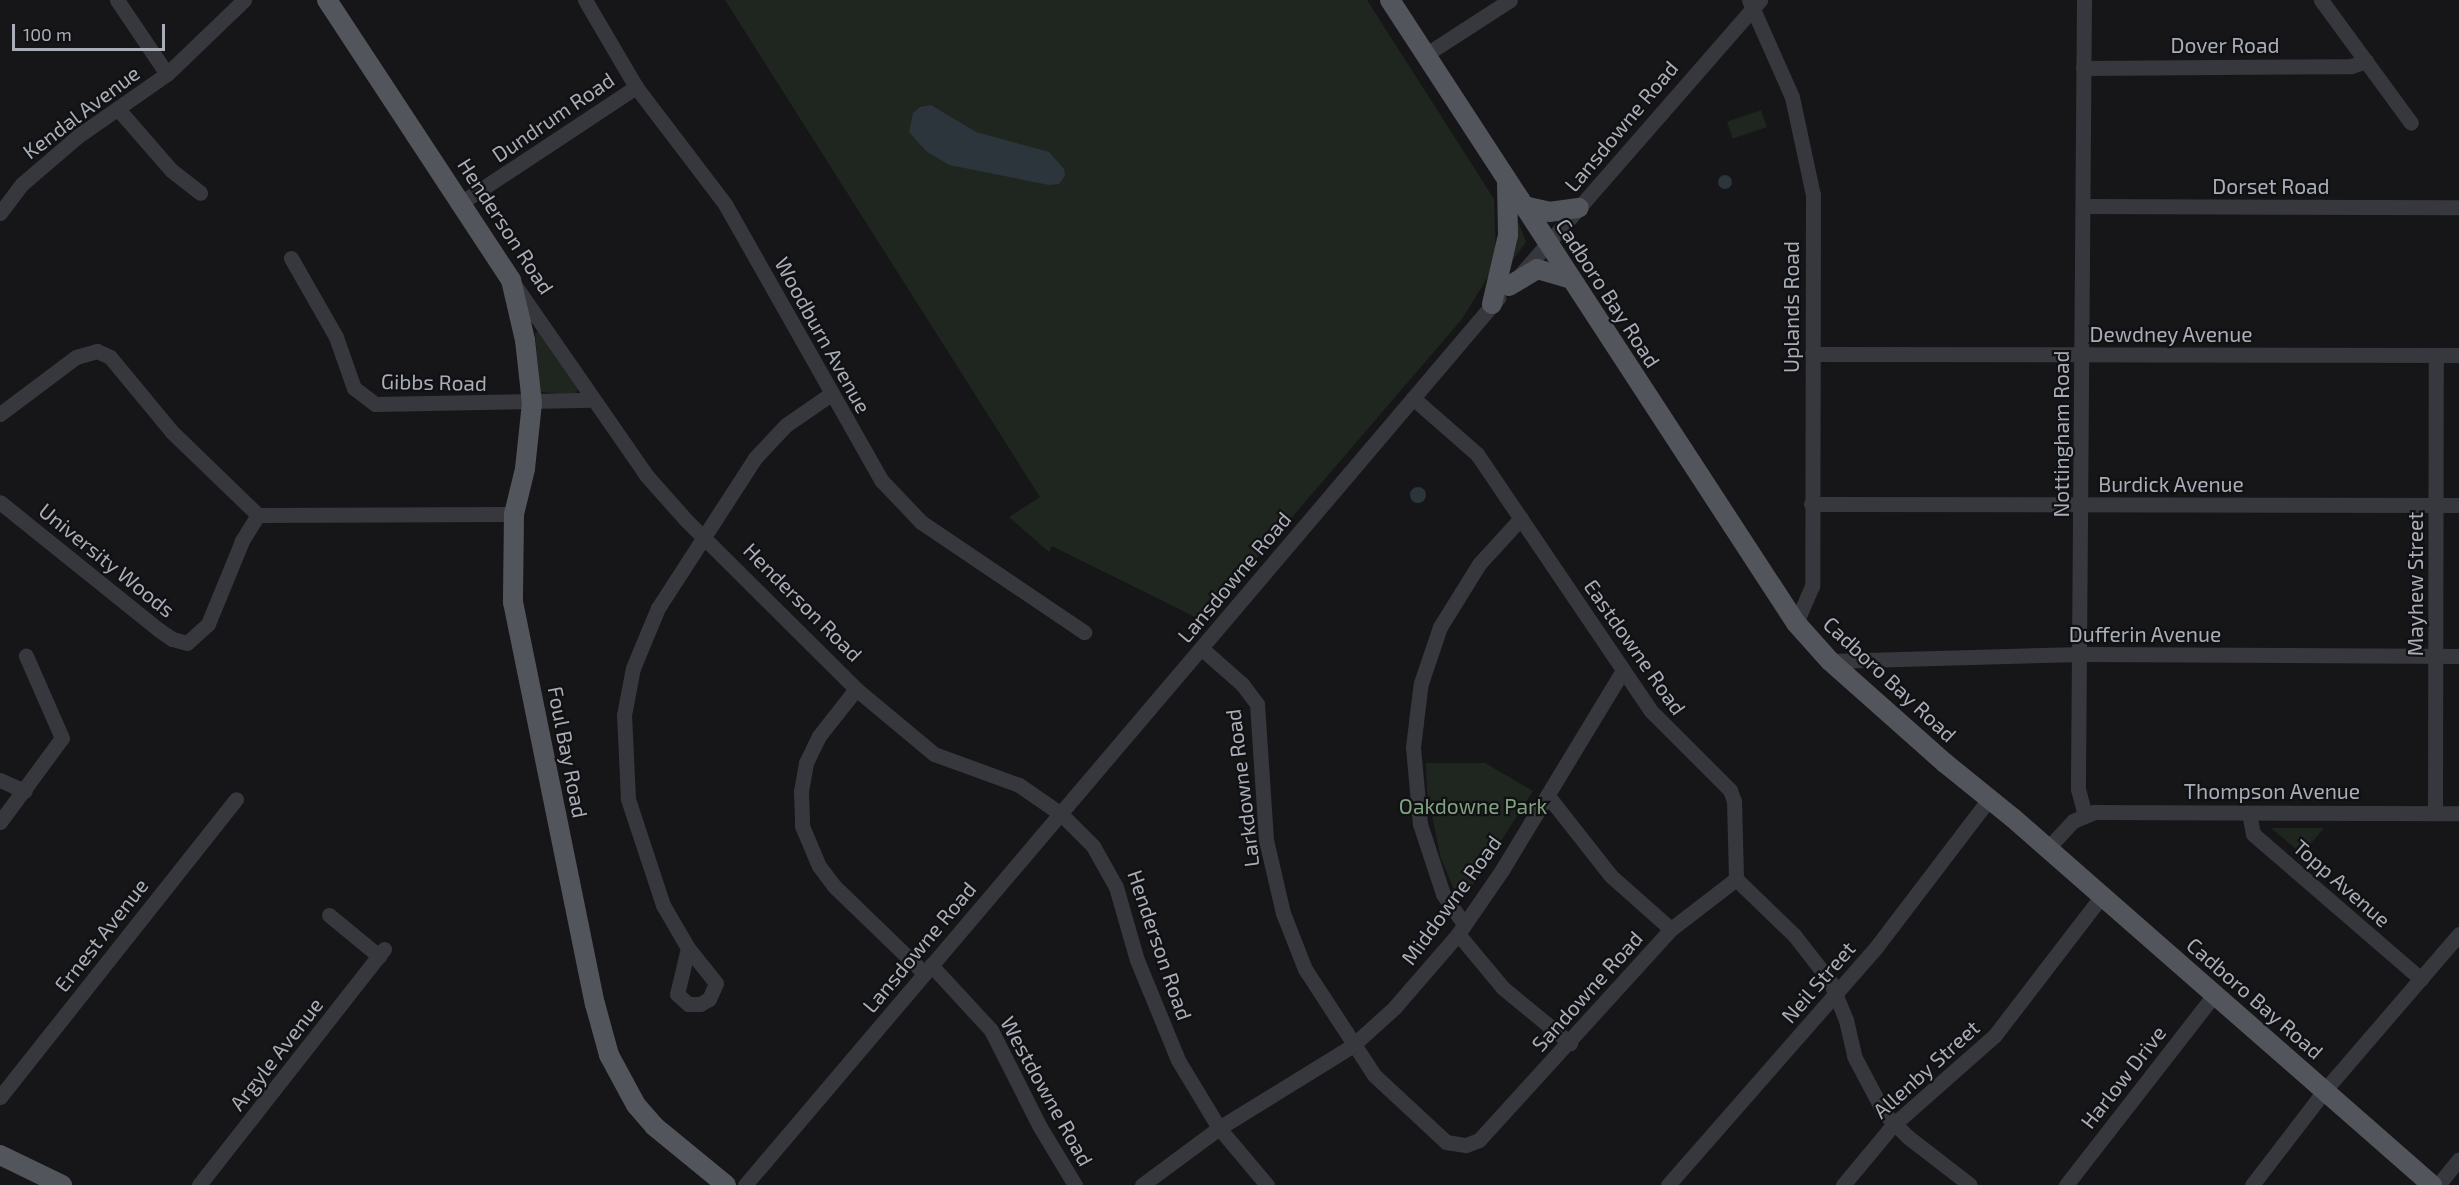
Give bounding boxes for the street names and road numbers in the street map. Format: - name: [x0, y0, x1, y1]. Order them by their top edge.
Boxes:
- street label: Dover Road: [2170, 32, 2280, 58]
- street label: Lansdowne Road: [1559, 55, 1683, 197]
- street label: Kendal Avenue: [17, 60, 145, 164]
- street label: Dundrum Road: [487, 67, 619, 167]
- street label: Henderson Road: [453, 153, 559, 299]
- street label: Dorset Road: [2212, 173, 2330, 199]
- street label: Cadboro Bay Road: [1550, 214, 1666, 372]
- street label: Uplands Road: [1778, 241, 1804, 373]
- street label: Woodburn Avenue: [770, 252, 876, 418]
- street label: Dewdney Avenue: [2089, 321, 2253, 347]
- street label: Nottingham Road: [2048, 350, 2074, 518]
- street label: Gibbs Road: [381, 368, 487, 396]
- street label: Burdick Avenue: [2098, 471, 2244, 497]
- street label: University Woods: [34, 497, 180, 623]
- street label: Lansdowne Road: [1172, 506, 1296, 648]
- street label: Mayhew Street: [2402, 512, 2428, 656]
- street label: Henderson Road: [739, 538, 867, 666]
- street label: Eastdowne Road: [1579, 574, 1691, 720]
- street label: Cadboro Bay Road: [1818, 611, 1962, 747]
- street label: Dufferin Avenue: [2069, 621, 2221, 647]
- street label: Foul Bay Road: [543, 684, 593, 820]
- street label: Larkdowne Road: [1220, 708, 1264, 868]
- street label: Thompson Avenue: [2184, 778, 2360, 804]
- street label: Middowne Road: [1396, 831, 1506, 969]
- street label: Topp Avenue: [2288, 834, 2396, 932]
- street label: Henderson Road: [1123, 867, 1197, 1023]
- street label: Ernest Avenue: [49, 873, 153, 997]
- street label: Lansdowne Road: [857, 876, 981, 1018]
- street label: Sandowne Road: [1526, 926, 1648, 1056]
- street label: Cadboro Bay Road: [2181, 932, 2329, 1064]
- street label: Neil Street: [1776, 936, 1860, 1028]
- street label: Argyle Avenue: [224, 992, 328, 1116]
- street label: Westdowne Road: [995, 1012, 1099, 1170]
- street label: Allenby Street: [1867, 1014, 1985, 1124]
- street label: Harlow Drive: [2075, 1020, 2171, 1134]

